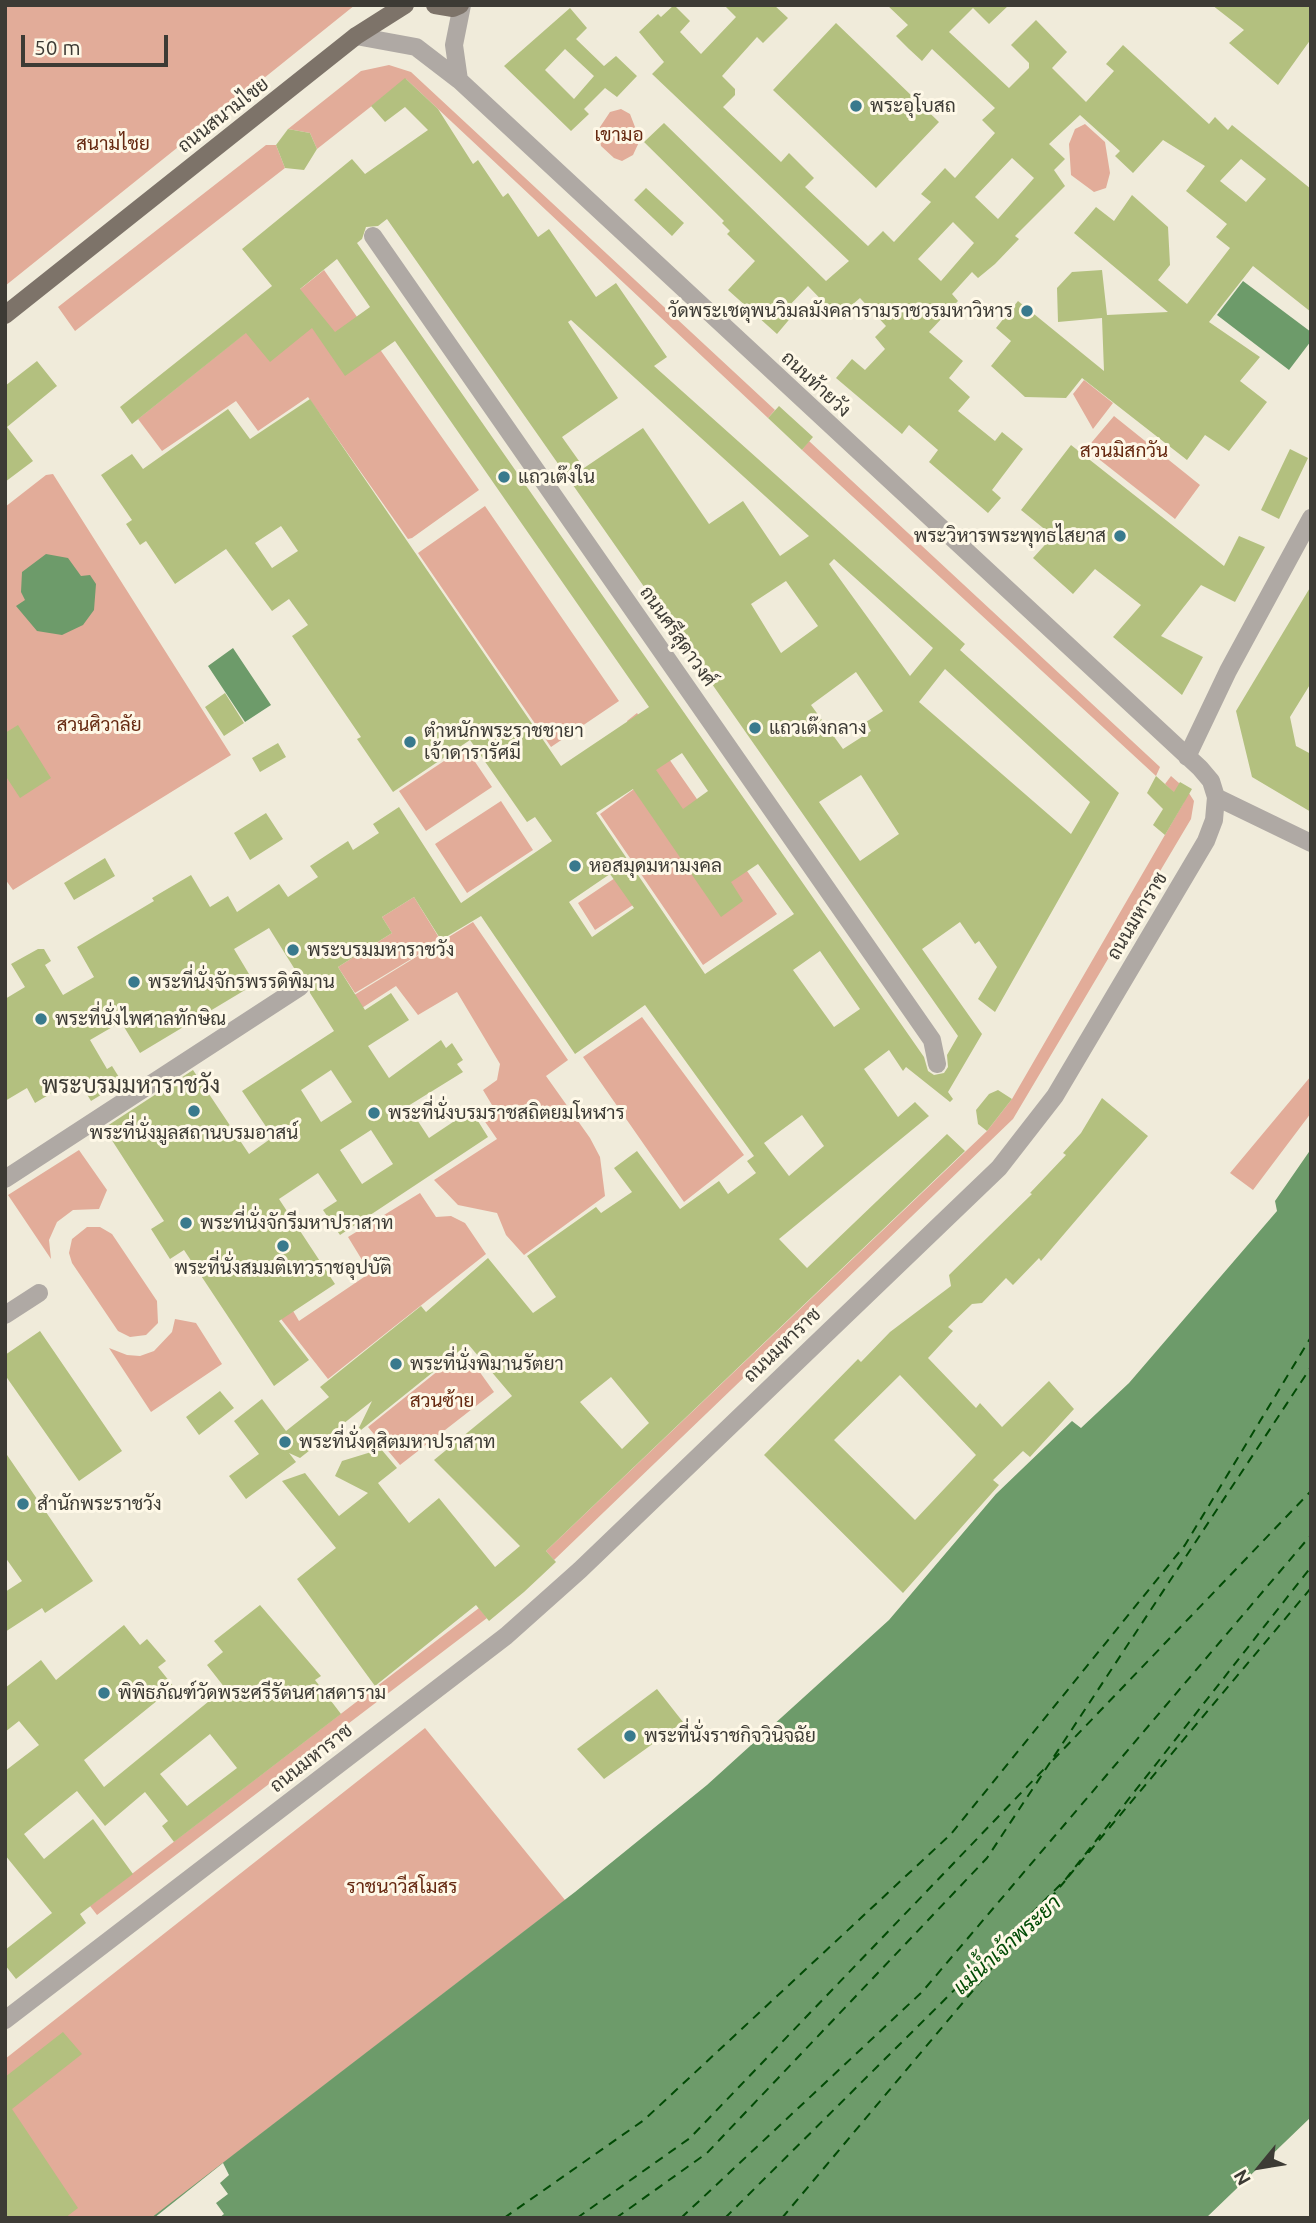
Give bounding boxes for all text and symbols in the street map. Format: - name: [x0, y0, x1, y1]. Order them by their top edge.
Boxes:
- scale bar: [24, 21, 172, 65]
- text: 50 m: [34, 35, 81, 59]
- street label: ถนนสนามไชย: [173, 72, 273, 158]
- place label: พระอุโบสถ: [870, 95, 956, 117]
- marker: พระอุโบสถ: [848, 98, 864, 114]
- park label: เขามอ: [594, 124, 644, 146]
- park label: สนามไชย: [76, 133, 150, 155]
- place label: วัดพระเชตุพนวิมลมังคลารามราชวรมหาวิหาร: [668, 300, 1013, 322]
- marker: วัดพระเชตุพนวิมลมังคลารามราชวรมหาวิหาร: [1019, 303, 1035, 319]
- street label: ถนนท้ายวัง: [777, 346, 855, 422]
- park label: สวนมิสกวัน: [1080, 440, 1168, 462]
- place label: แถวเต๊งใน: [518, 466, 595, 488]
- marker: แถวเต๊งใน: [496, 469, 512, 485]
- place label: พระวิหารพระพุทธไสยาส: [914, 525, 1106, 547]
- marker: พระวิหารพระพุทธไสยาส: [1112, 528, 1128, 544]
- street label: ถนนศรีสุดาวงศ์: [635, 581, 721, 691]
- park label: สวนศิวาลัย: [56, 714, 142, 736]
- place label: แถวเต๊งกลาง: [769, 717, 867, 739]
- place label: ตำหนักพระราชชายา เจ้าดารารัศมี: [424, 720, 584, 764]
- marker: แถวเต๊งกลาง: [747, 720, 763, 736]
- marker: ตำหนักพระราชชายา เจ้าดารารัศมี: [402, 734, 418, 750]
- place label: หอสมุดมหามงคล: [589, 855, 722, 877]
- marker: หอสมุดมหามงคล: [567, 858, 583, 874]
- street label: ถนนมหาราช: [1102, 868, 1172, 964]
- place label: พระบรมมหาราชวัง: [307, 939, 454, 961]
- marker: พระบรมมหาราชวัง: [285, 942, 301, 958]
- place label: พระที่นั่งจักรพรรดิพิมาน: [148, 971, 335, 993]
- marker: พระที่นั่งจักรพรรดิพิมาน: [126, 974, 142, 990]
- place label: พระที่นั่งไพศาลทักษิณ: [55, 1008, 226, 1030]
- marker: พระที่นั่งไพศาลทักษิณ: [33, 1011, 49, 1027]
- district label: พระบรมมหาราชวัง: [42, 1071, 220, 1099]
- place label: พระที่นั่งบรมราชสถิตยมโหฬาร: [388, 1102, 625, 1124]
- marker: พระที่นั่งมูลสถานบรมอาสน์: [186, 1103, 202, 1119]
- marker: พระที่นั่งบรมราชสถิตยมโหฬาร: [366, 1105, 382, 1121]
- place label: พระที่นั่งมูลสถานบรมอาสน์: [90, 1122, 298, 1144]
- place label: พระที่นั่งจักรีมหาปราสาท: [200, 1212, 393, 1234]
- marker: พระที่นั่งจักรีมหาปราสาท: [178, 1215, 194, 1231]
- marker: พระที่นั่งสมมติเทวราชอุปบัติ: [275, 1238, 291, 1254]
- place label: พระที่นั่งสมมติเทวราชอุปบัติ: [174, 1257, 392, 1279]
- street label: ถนนมหาราช: [739, 1303, 825, 1387]
- place label: พระที่นั่งพิมานรัตยา: [410, 1353, 564, 1375]
- marker: พระที่นั่งพิมานรัตยา: [388, 1356, 404, 1372]
- park label: สวนซ้าย: [410, 1390, 474, 1412]
- place label: พระที่นั่งดุสิตมหาปราสาท: [299, 1431, 496, 1453]
- marker: พระที่นั่งดุสิตมหาปราสาท: [277, 1434, 293, 1450]
- place label: สำนักพระราชวัง: [37, 1493, 162, 1515]
- marker: สำนักพระราชวัง: [15, 1496, 31, 1512]
- place label: พิพิธภัณฑ์วัดพระศรีรัตนศาสดาราม: [118, 1682, 386, 1704]
- marker: พิพิธภัณฑ์วัดพระศรีรัตนศาสดาราม: [96, 1685, 112, 1701]
- street label: ถนนมหาราช: [265, 1719, 357, 1797]
- place label: พระที่นั่งราชกิจวินิจฉัย: [644, 1725, 816, 1747]
- marker: พระที่นั่งราชกิจวินิจฉัย: [622, 1728, 638, 1744]
- park label: ราชนาวีสโมสร: [346, 1876, 458, 1898]
- water label: แม่น้ำเจ้าพระยา: [948, 1890, 1066, 2000]
- north arrow: [1225, 2132, 1295, 2202]
- text: N: [1229, 2166, 1255, 2189]

